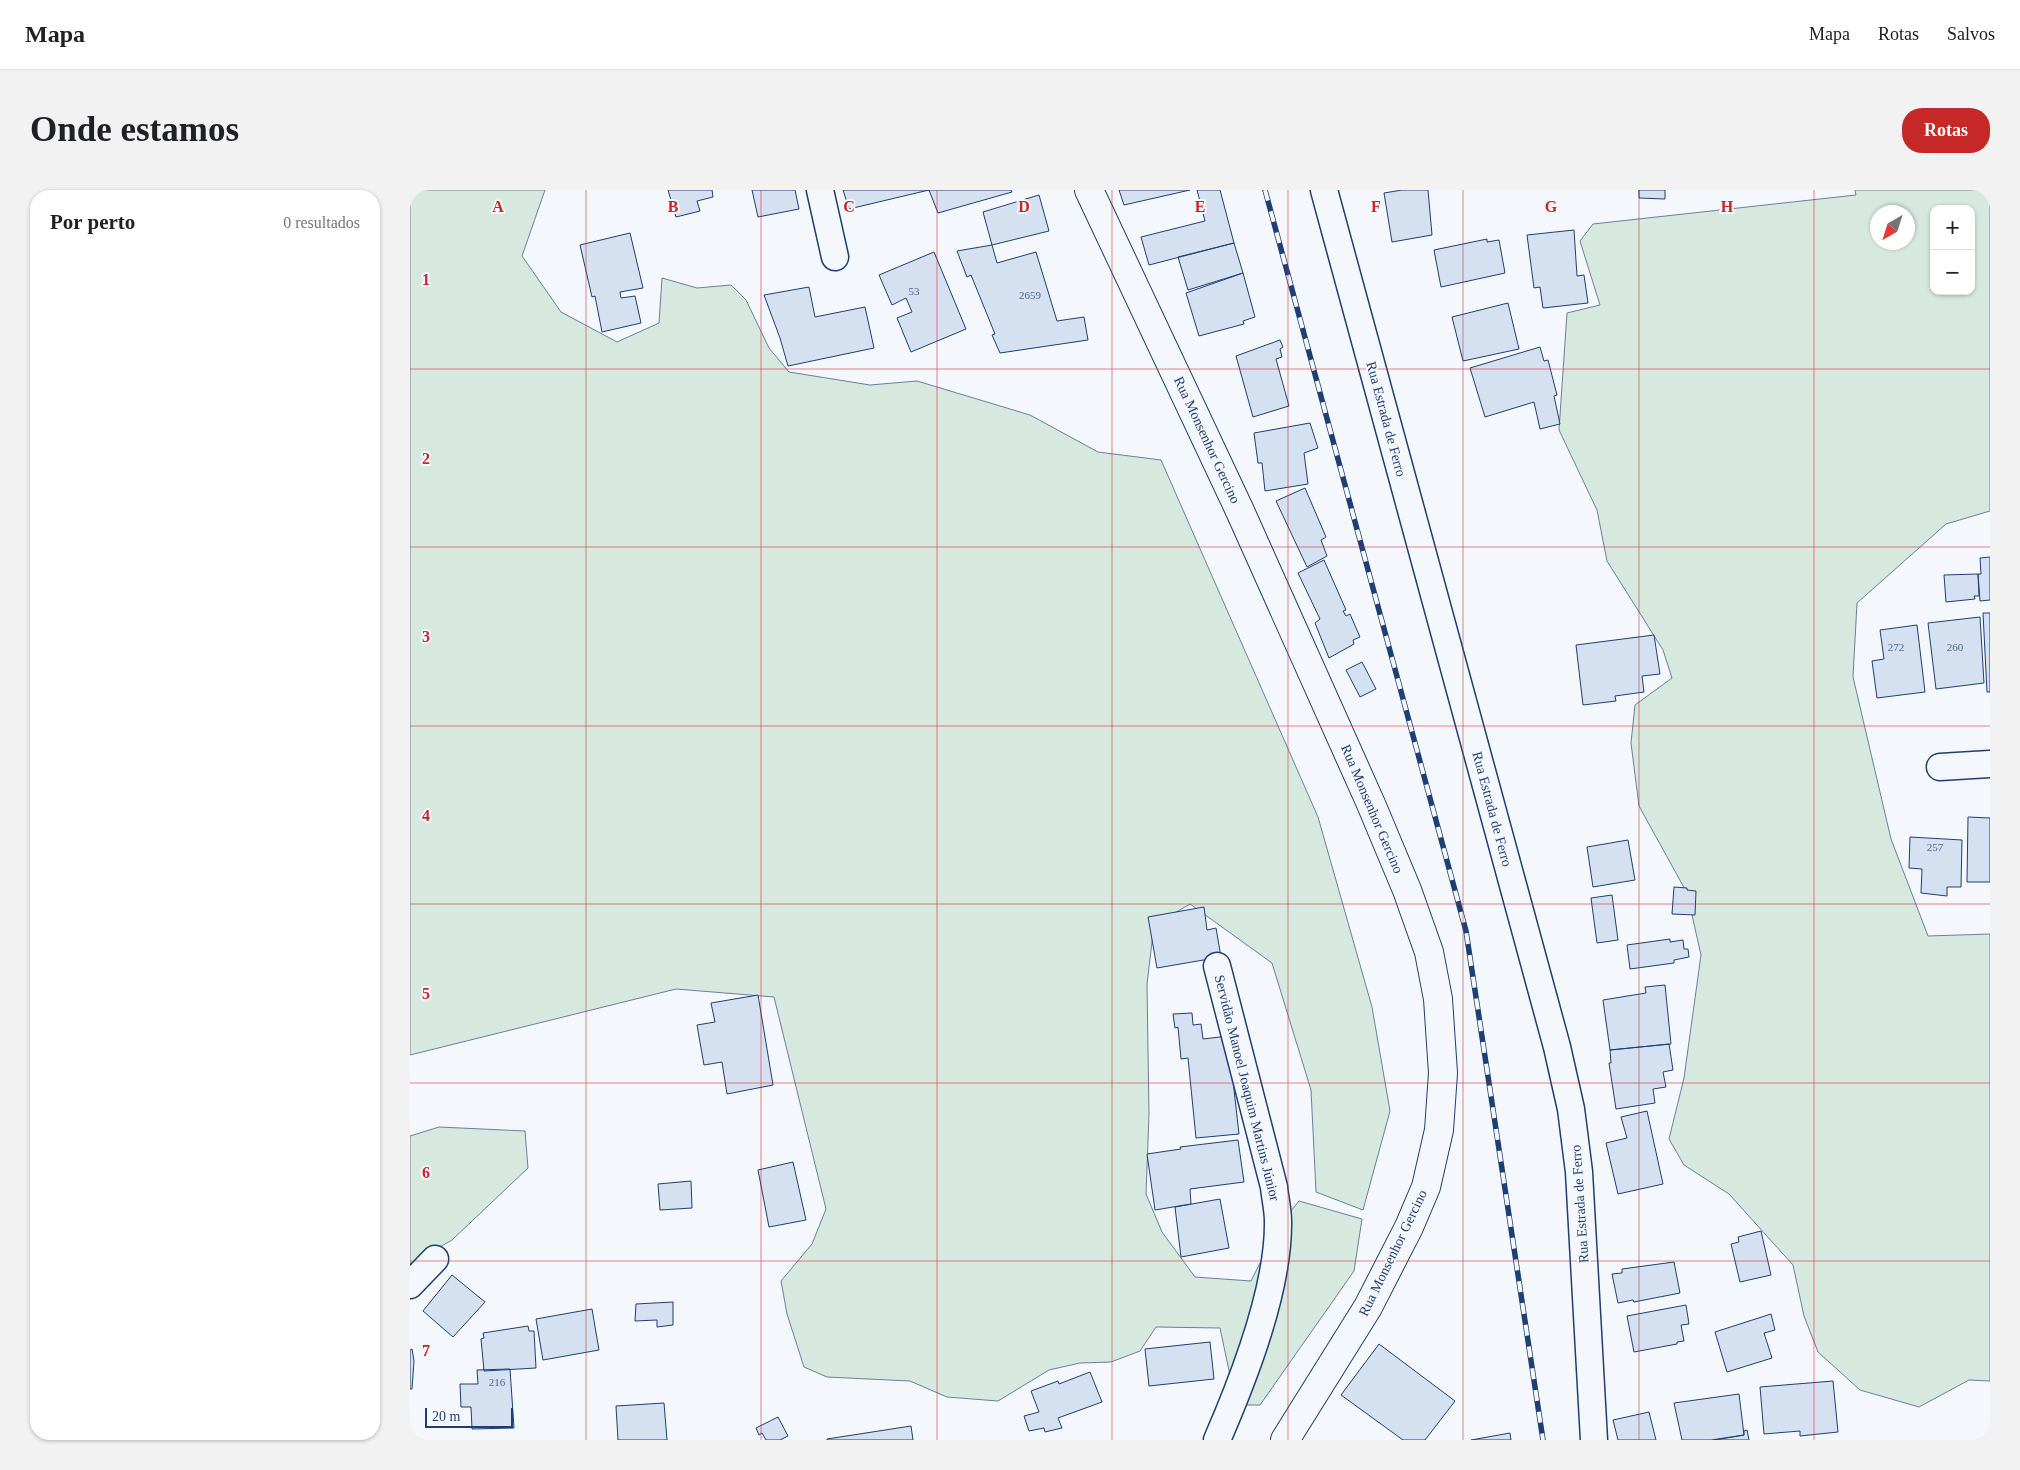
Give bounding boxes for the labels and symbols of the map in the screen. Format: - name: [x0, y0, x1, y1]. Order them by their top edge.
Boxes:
- text: A: [492, 198, 504, 215]
- text: B: [668, 198, 679, 215]
- text: C: [843, 198, 855, 215]
- text: D: [1018, 198, 1030, 215]
- text: E: [1195, 198, 1205, 215]
- text: F: [1371, 198, 1381, 215]
- text: G: [1545, 198, 1558, 215]
- text: H: [1721, 198, 1734, 215]
- north arrow: [1870, 205, 1915, 250]
- text: 1: [422, 271, 430, 288]
- house number: 53: [909, 285, 920, 297]
- house number: 2659: [1019, 289, 1042, 301]
- street label: Rua Estrada de Ferro: [1363, 360, 1409, 478]
- street label: Rua Monsenhor Gercino: [1171, 374, 1243, 506]
- text: 2: [422, 450, 430, 467]
- text: 3: [422, 628, 430, 645]
- house number: 272: [1888, 641, 1904, 653]
- house number: 260: [1947, 641, 1964, 653]
- street label: Rua Monsenhor Gercino: [1338, 742, 1406, 876]
- street label: Rua Estrada de Ferro: [1469, 750, 1515, 868]
- text: 4: [422, 807, 430, 824]
- house number: 257: [1927, 841, 1944, 853]
- street label: Servidão Manoel Joaquim Martins Júnior: [1212, 973, 1282, 1203]
- text: 5: [422, 985, 430, 1002]
- street label: Rua Estrada de Ferro: [1568, 1144, 1592, 1264]
- text: 6: [422, 1164, 430, 1181]
- street label: Rua Monsenhor Gercino: [1356, 1188, 1430, 1318]
- text: 7: [422, 1342, 430, 1359]
- house number: 216: [489, 1376, 506, 1388]
- scale bar: [425, 1405, 512, 1428]

